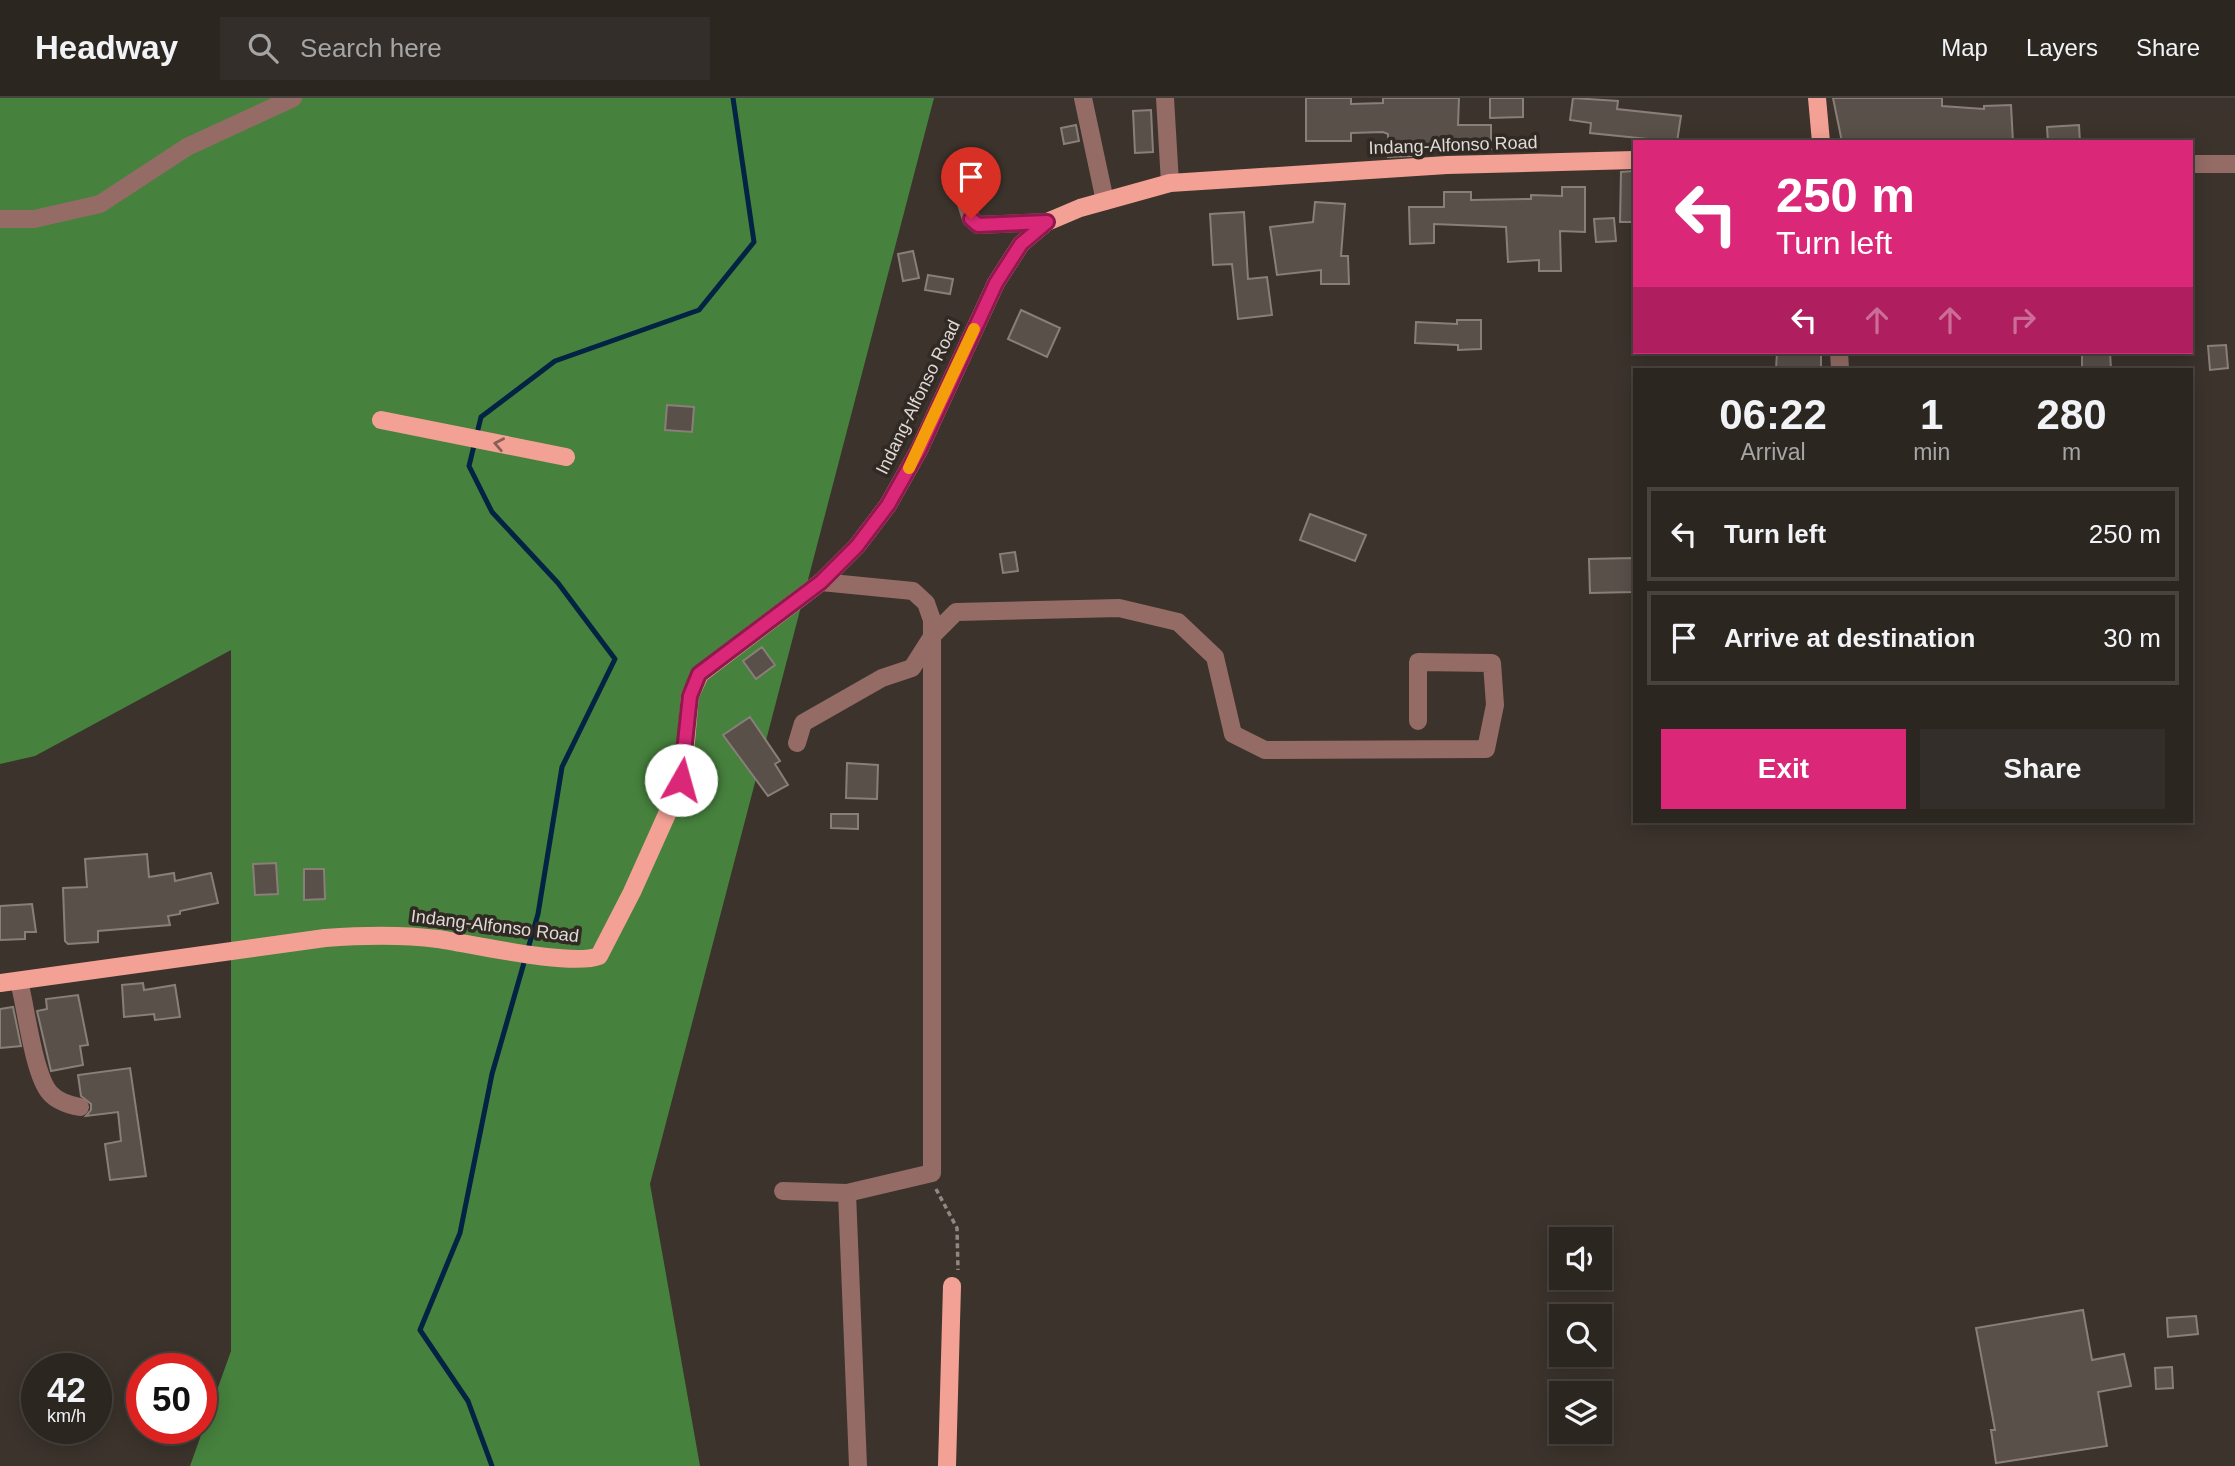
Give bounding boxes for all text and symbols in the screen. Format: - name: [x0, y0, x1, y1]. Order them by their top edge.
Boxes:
- search box: [220, 17, 710, 80]
- text: Headway: [35, 29, 178, 66]
- icon: search: [244, 29, 282, 67]
- text: Search here: [300, 33, 442, 63]
- text: Map: [1941, 34, 1988, 61]
- text: Layers: [2026, 34, 2098, 61]
- text: Share: [2136, 34, 2200, 61]
- street label: Indang-Alfonso Road: [1368, 132, 1538, 158]
- pin: [941, 147, 1001, 219]
- icon: arrive: [952, 158, 990, 196]
- icon: left: [1661, 168, 1752, 259]
- text: 250 m: [1776, 168, 1915, 222]
- text: Turn left: [1776, 225, 1892, 261]
- icon: left: [1785, 301, 1823, 339]
- icon: ahead: [1858, 301, 1896, 339]
- icon: ahead: [1931, 301, 1969, 339]
- icon: right: [2004, 301, 2042, 339]
- street label: Indang-Alfonso Road: [872, 317, 964, 477]
- text: 06:22: [1719, 391, 1827, 438]
- text: 1: [1920, 391, 1943, 438]
- text: 280: [2037, 391, 2107, 438]
- one-way arrow: [493, 437, 505, 452]
- text: Arrival: [1740, 439, 1806, 465]
- text: min: [1913, 439, 1950, 465]
- text: m: [2062, 439, 2081, 465]
- icon: left: [1665, 515, 1703, 553]
- text: Turn left: [1724, 519, 1826, 549]
- text: 250 m: [2089, 519, 2161, 549]
- icon: arrive: [1665, 619, 1703, 657]
- text: Arrive at destination: [1724, 623, 1975, 653]
- text: 30 m: [2103, 623, 2161, 653]
- button: Exit: [1661, 729, 1906, 809]
- button: Share: [1920, 729, 2165, 809]
- position arrow: [644, 743, 718, 817]
- street label: Indang-Alfonso Road: [410, 906, 580, 946]
- map controls: [1549, 1227, 1612, 1444]
- button: sound: [1549, 1227, 1612, 1290]
- button: search: [1549, 1304, 1612, 1367]
- speed limit sign: 50: [126, 1353, 217, 1444]
- text: 42: [47, 1370, 86, 1409]
- button: layers: [1549, 1381, 1612, 1444]
- text: km/h: [47, 1406, 86, 1426]

